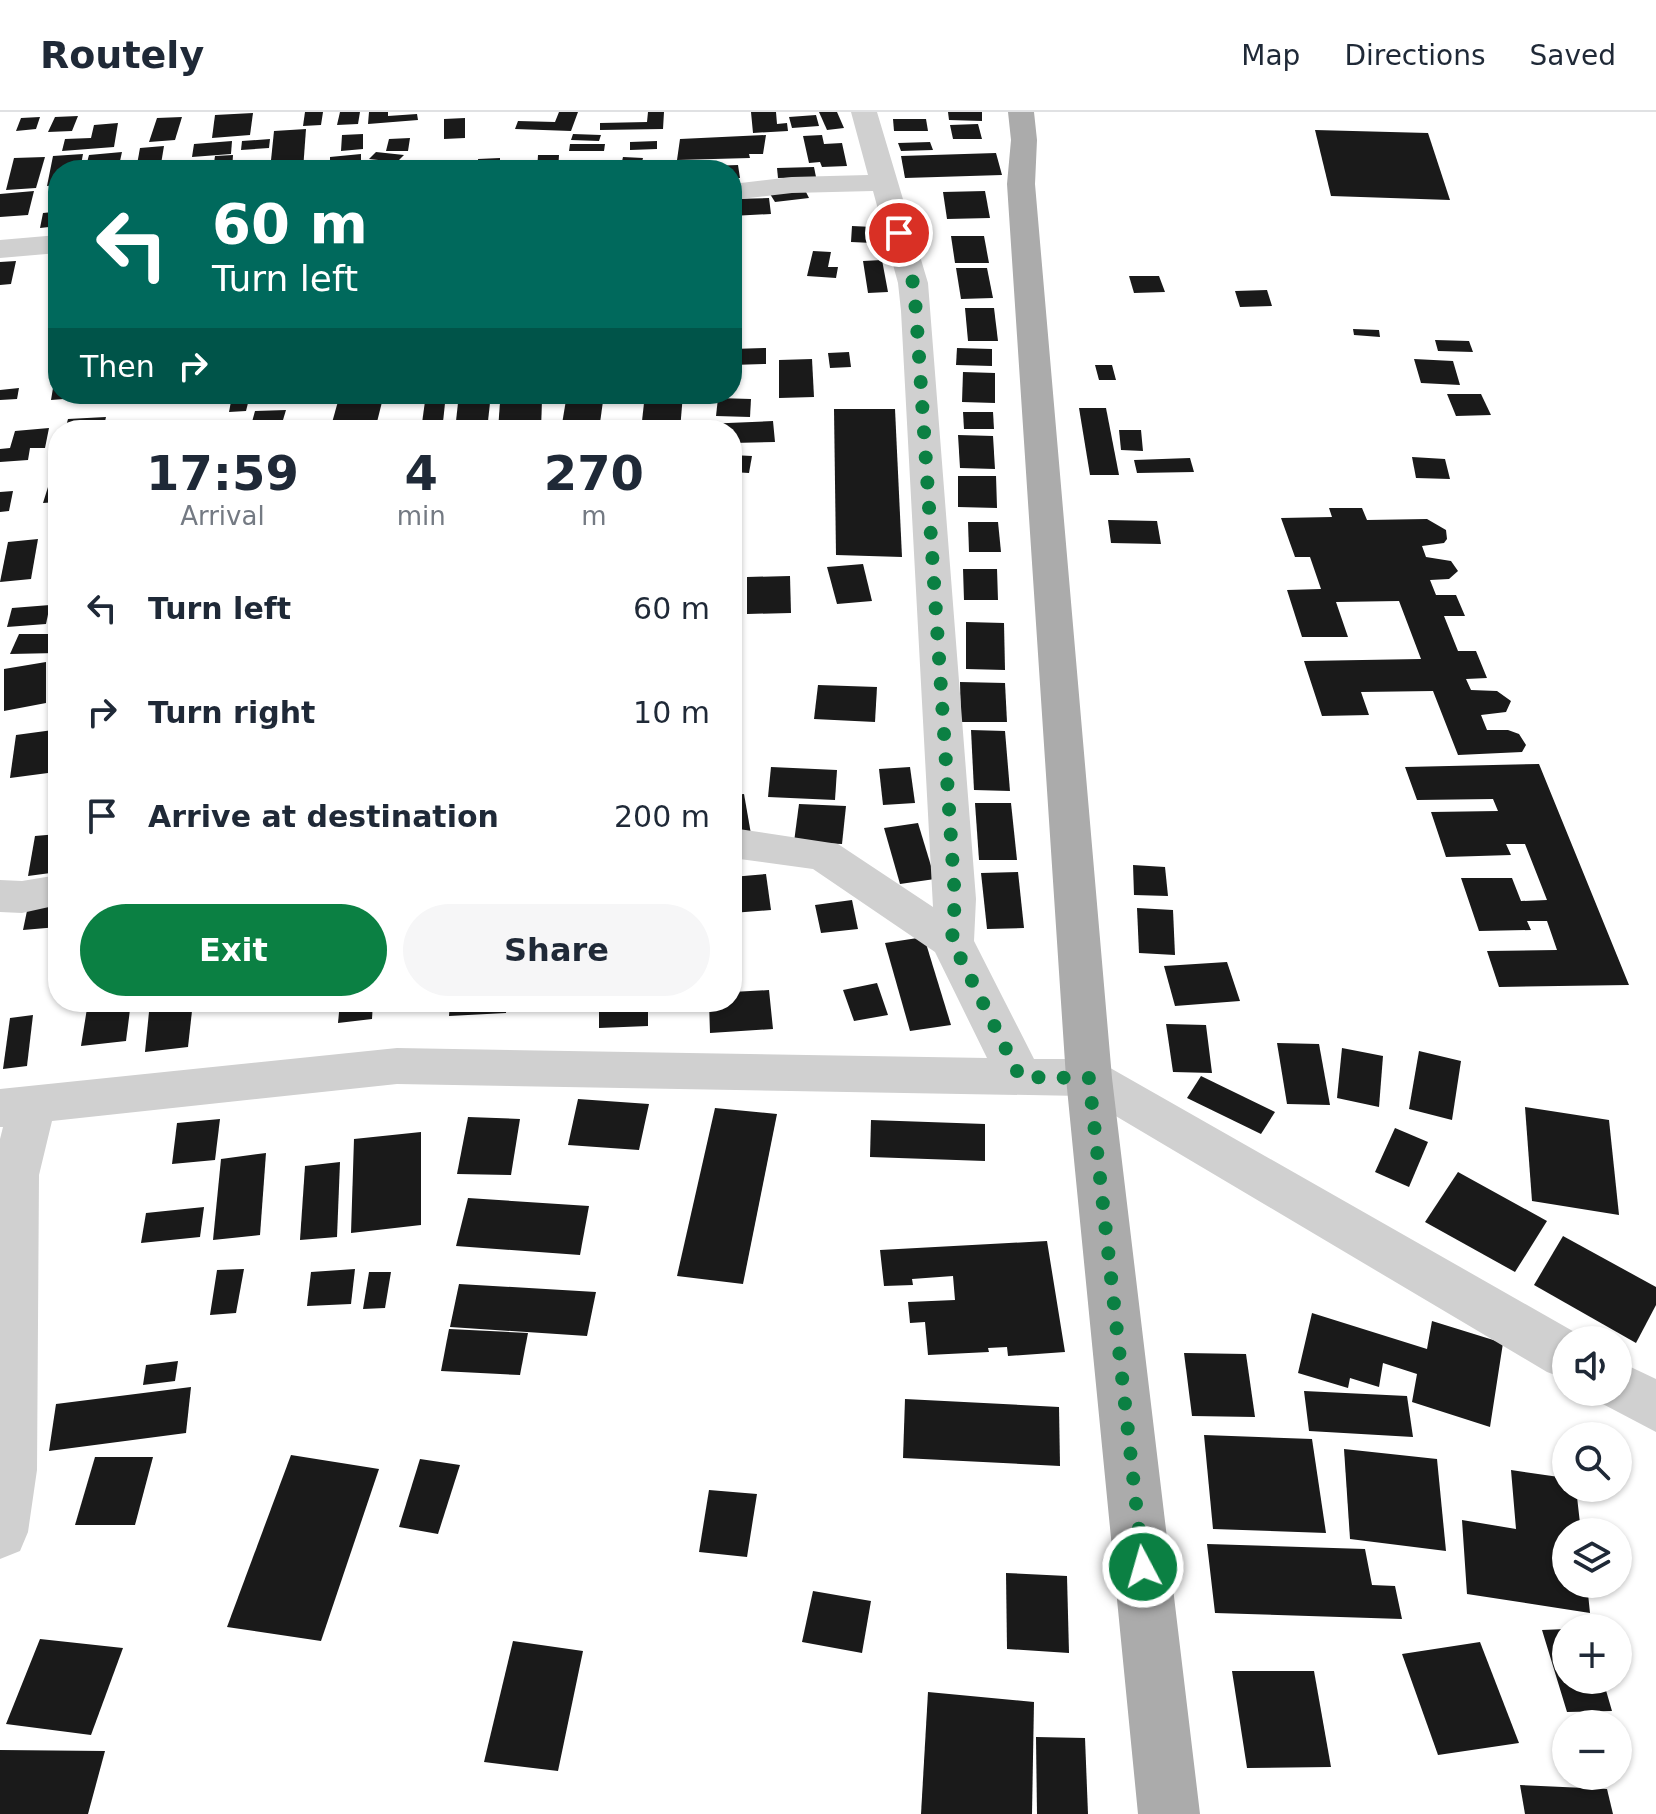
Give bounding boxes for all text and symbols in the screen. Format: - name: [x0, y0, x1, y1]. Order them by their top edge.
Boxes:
- text: Routely: [40, 33, 204, 77]
- text: Map: [1241, 39, 1300, 72]
- text: Directions: [1344, 39, 1485, 72]
- text: Saved: [1529, 39, 1616, 72]
- text: 60 m: [212, 191, 368, 256]
- icon: left: [80, 192, 184, 296]
- pin: [865, 199, 933, 267]
- icon: arrive: [877, 211, 921, 255]
- text: Turn left: [212, 258, 358, 299]
- icon: right: [171, 344, 215, 388]
- text: Then: [80, 349, 155, 384]
- text: 17:59: [146, 445, 299, 501]
- text: 4: [405, 445, 438, 501]
- text: 270: [544, 445, 644, 501]
- text: Arrival: [180, 501, 265, 531]
- text: min: [397, 501, 446, 531]
- text: m: [581, 501, 607, 531]
- icon: left: [80, 586, 124, 630]
- text: Turn left: [148, 591, 291, 626]
- text: 60 m: [633, 591, 710, 626]
- icon: right: [80, 690, 124, 734]
- text: Turn right: [148, 695, 315, 730]
- text: 10 m: [633, 695, 710, 730]
- icon: arrive: [80, 794, 124, 838]
- text: Arrive at destination: [148, 799, 499, 834]
- text: 200 m: [614, 799, 710, 834]
- button: Exit: [80, 904, 387, 996]
- button: Share: [403, 904, 710, 996]
- map controls: [1552, 1326, 1632, 1790]
- button: sound: [1552, 1326, 1632, 1406]
- button: search: [1552, 1422, 1632, 1502]
- button: layers: [1552, 1518, 1632, 1598]
- position arrow: [1101, 1525, 1185, 1609]
- button: +: [1552, 1614, 1632, 1694]
- button: −: [1552, 1710, 1632, 1790]

